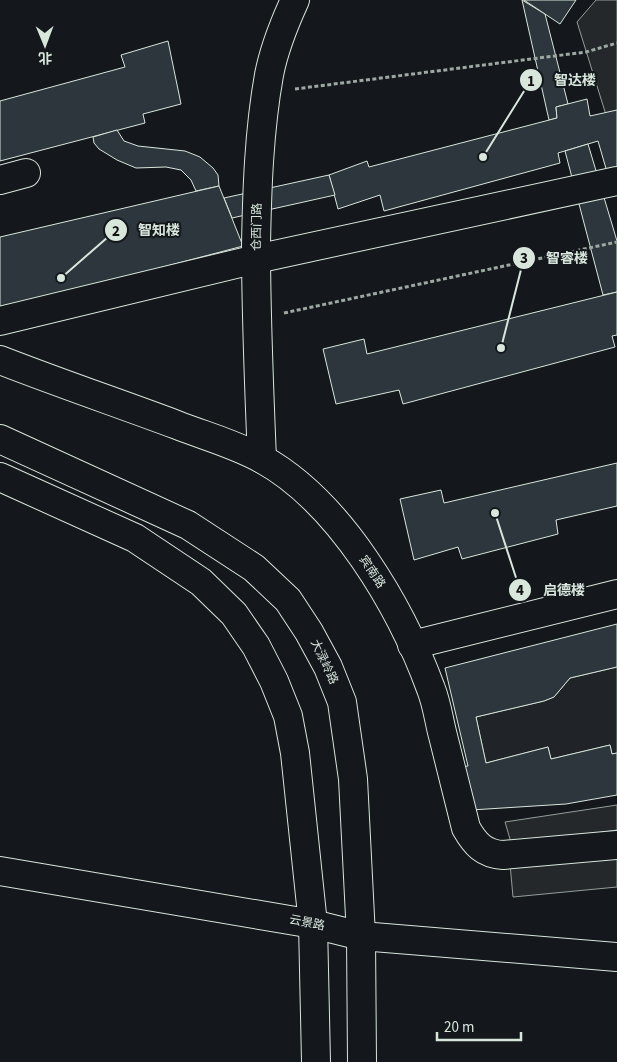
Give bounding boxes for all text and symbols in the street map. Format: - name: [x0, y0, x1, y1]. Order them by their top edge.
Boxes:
- north arrow: [20, 20, 70, 70]
- text: 北: [38, 47, 52, 67]
- callout: 智达楼: [519, 66, 606, 95]
- text: 1: [527, 71, 535, 92]
- text: 智达楼: [554, 71, 596, 91]
- street label: 仓西门路: [248, 203, 266, 251]
- callout: 智知楼: [103, 216, 190, 245]
- text: 2: [112, 221, 120, 242]
- text: 智知楼: [138, 221, 180, 241]
- callout: 智睿楼: [511, 243, 598, 272]
- text: 3: [520, 248, 528, 269]
- text: 智睿楼: [546, 249, 588, 269]
- street label: 宾南路: [355, 552, 389, 592]
- callout: 启德楼: [508, 575, 595, 604]
- text: 4: [516, 580, 524, 601]
- text: 启德楼: [543, 581, 585, 601]
- street label: 大渌岭路: [306, 637, 342, 687]
- street label: 云景路: [288, 911, 326, 935]
- scale bar: [437, 1010, 521, 1042]
- text: 20 m: [444, 1017, 474, 1038]

